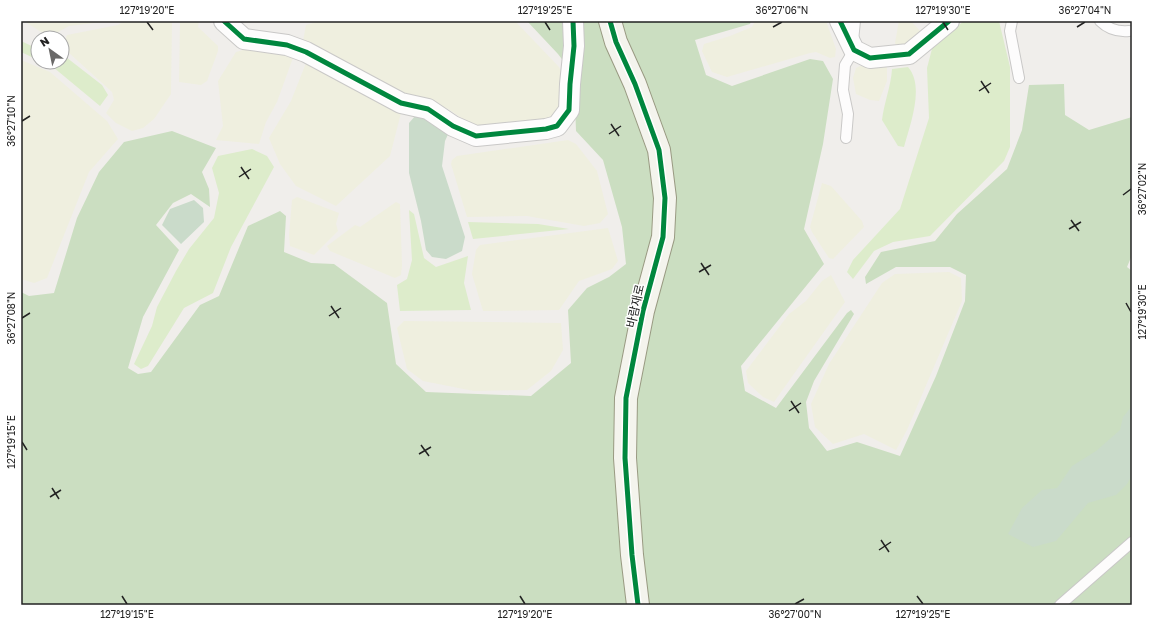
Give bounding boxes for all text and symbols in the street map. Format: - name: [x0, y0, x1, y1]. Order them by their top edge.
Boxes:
- text: 127°19'20"E: [120, 4, 174, 16]
- text: 127°19'25"E: [518, 4, 572, 16]
- text: 36°27'06"N: [756, 4, 808, 16]
- text: 127°19'30"E: [916, 4, 971, 16]
- text: 36°27'04"N: [1059, 4, 1111, 16]
- north arrow: [30, 30, 70, 70]
- text: N: [37, 33, 51, 49]
- text: 36°27'10"N: [5, 95, 17, 147]
- text: 36°27'02"N: [1136, 163, 1148, 215]
- street label: 바람재로: [623, 283, 647, 329]
- text: 127°19'30"E: [1136, 285, 1148, 340]
- text: 36°27'08"N: [5, 292, 17, 344]
- text: 127°19'15"E: [5, 415, 17, 469]
- text: 127°19'15"E: [100, 608, 154, 620]
- text: 127°19'20"E: [498, 608, 552, 620]
- text: 36°27'00"N: [769, 608, 822, 620]
- text: 127°19'25"E: [896, 608, 950, 620]

